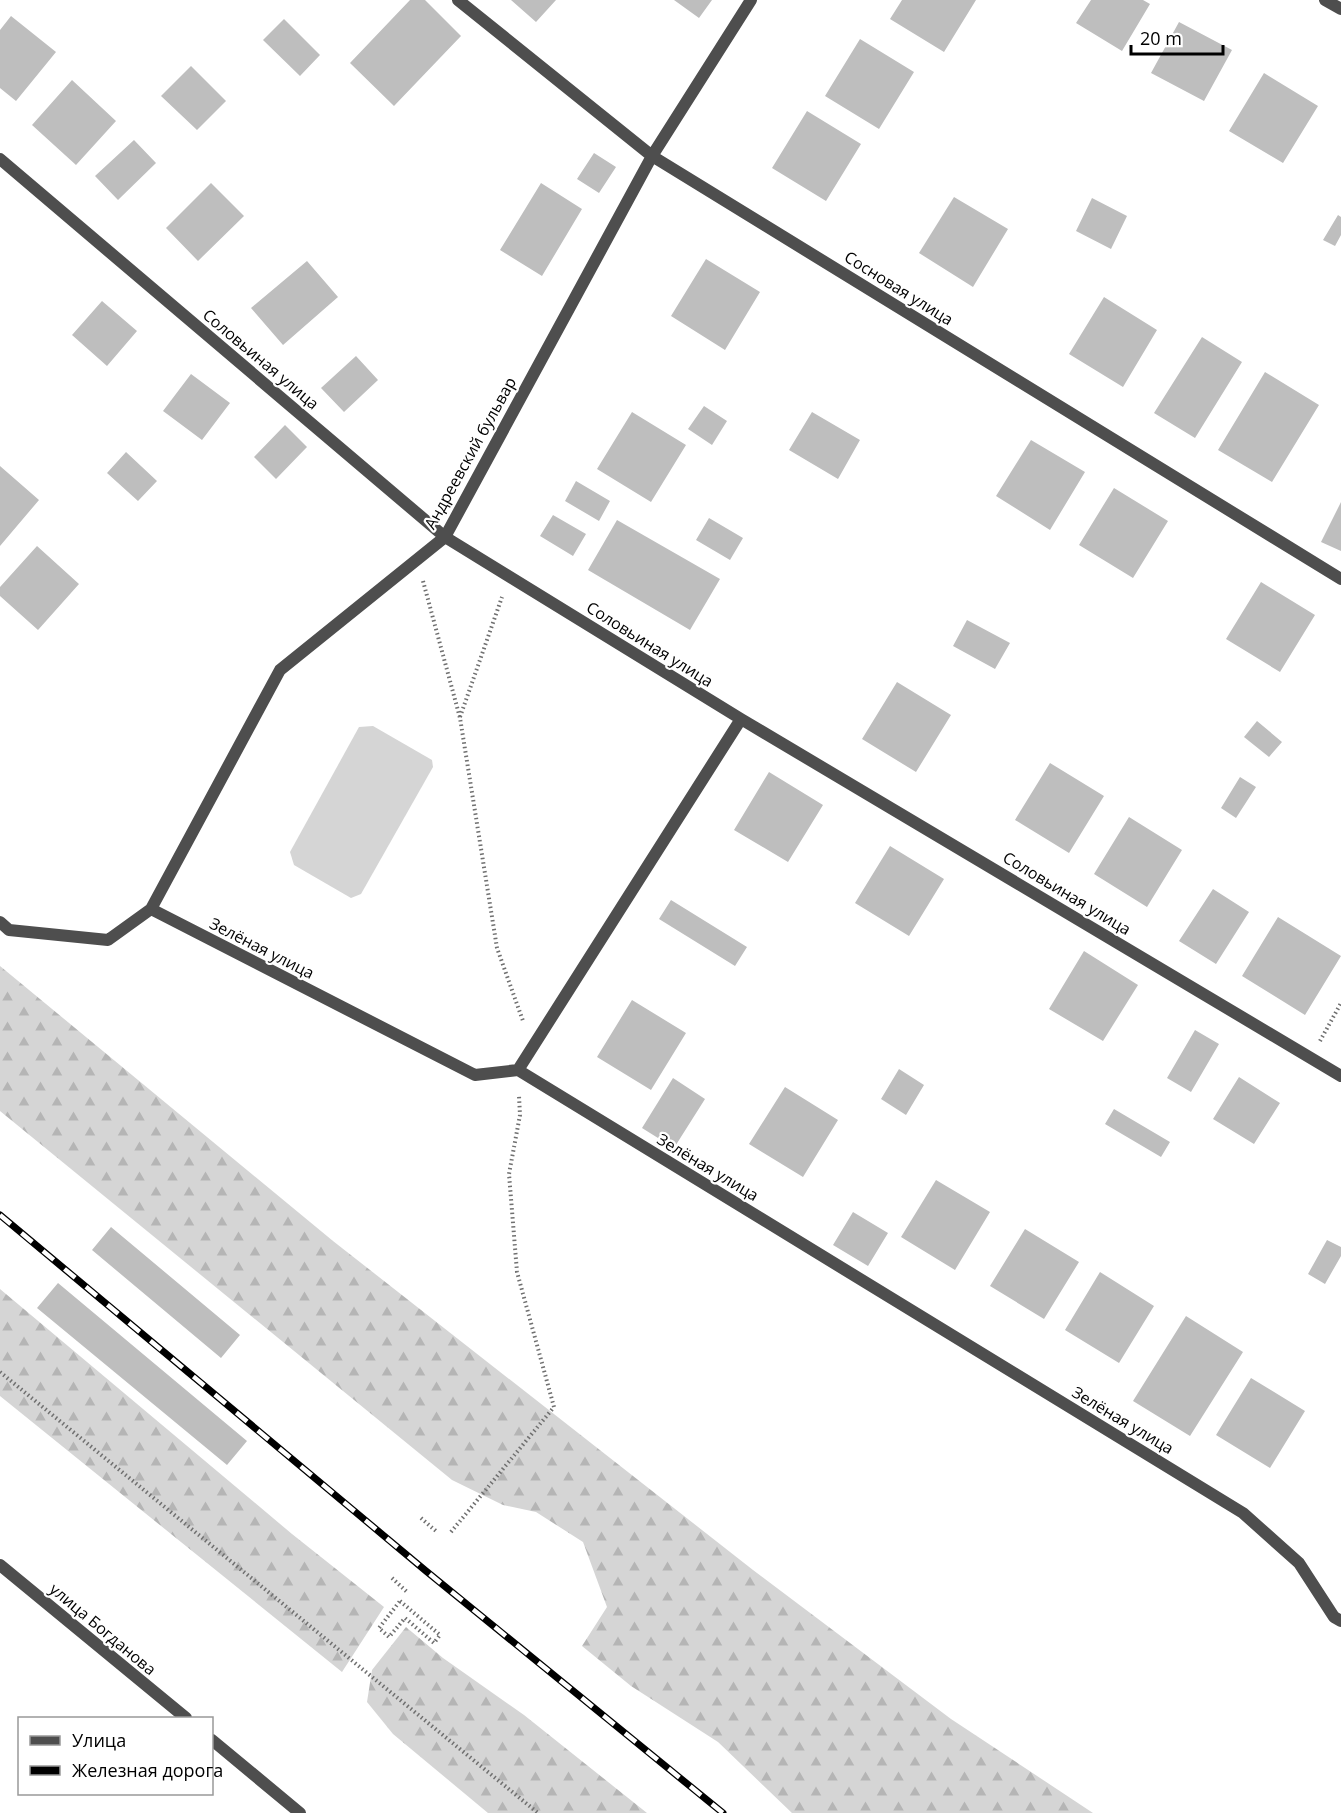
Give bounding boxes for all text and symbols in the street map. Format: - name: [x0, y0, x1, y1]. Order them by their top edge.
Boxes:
- scale bar: [1131, 18, 1222, 56]
- text: 20 m: [1140, 26, 1182, 50]
- street label: Сосновая улица: [840, 246, 958, 330]
- street label: Соловьиная улица: [198, 304, 324, 414]
- street label: Андреевский бульвар: [419, 373, 521, 533]
- street label: Соловьиная улица: [582, 596, 718, 692]
- street label: Соловьиная улица: [999, 846, 1135, 940]
- street label: Зелёная улица: [206, 912, 318, 984]
- street label: Зелёная улица: [653, 1128, 763, 1206]
- street label: Зелёная улица: [1068, 1381, 1178, 1459]
- street label: улица Богданова: [45, 1578, 161, 1680]
- legend: [18, 1717, 213, 1795]
- text: Улица: [72, 1728, 126, 1752]
- text: Железная дорога: [72, 1758, 223, 1782]

